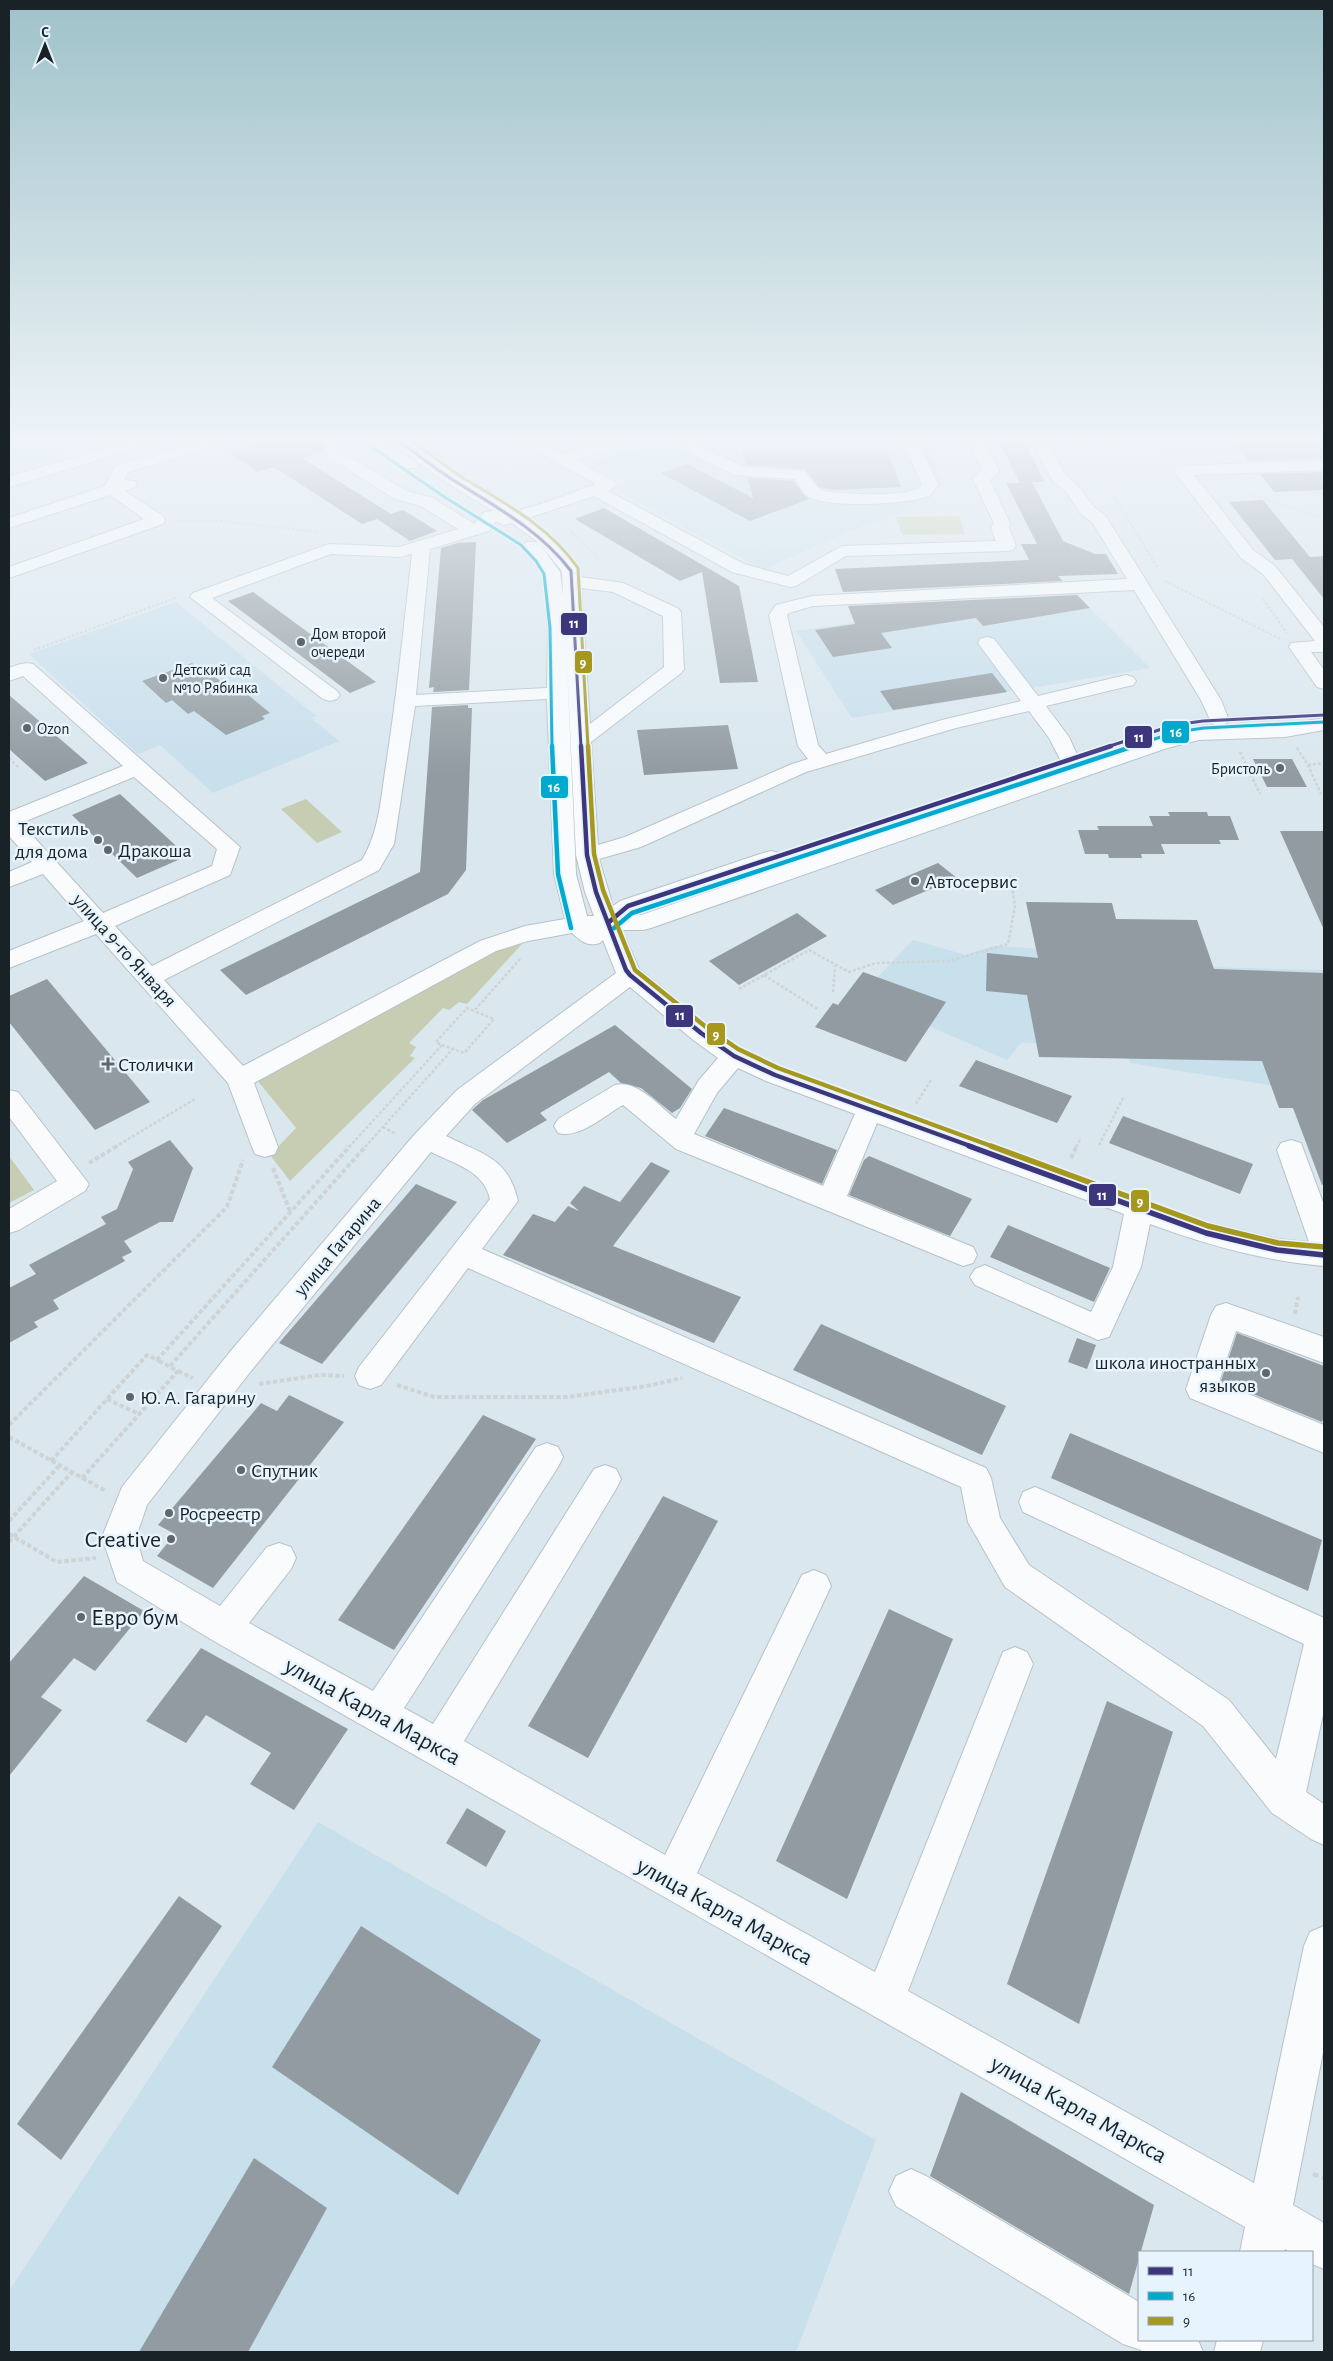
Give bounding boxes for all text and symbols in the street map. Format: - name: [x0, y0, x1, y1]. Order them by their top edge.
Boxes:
- north arrow: [20, 20, 70, 70]
- text: С: [41, 26, 49, 40]
- line badge: 11: [560, 612, 588, 636]
- text: 11: [569, 617, 579, 631]
- place label: Дом второй очереди: [311, 626, 386, 660]
- marker: Дом второй очереди: [295, 636, 307, 648]
- line badge: 9: [574, 650, 593, 674]
- text: 9: [580, 656, 587, 670]
- place label: Детский сад №10 Рябинка: [173, 662, 258, 696]
- marker: Детский сад №10 Рябинка: [157, 672, 169, 684]
- line badge: 16: [1161, 720, 1190, 744]
- place label: Ozon: [37, 721, 69, 737]
- marker: Ozon: [21, 722, 33, 734]
- line badge: 11: [1124, 725, 1153, 749]
- text: 16: [1170, 726, 1182, 740]
- text: 11: [1134, 731, 1144, 745]
- place label: Бристоль: [1211, 761, 1270, 777]
- marker: Бристоль: [1274, 762, 1286, 774]
- line badge: 16: [540, 775, 569, 799]
- text: 16: [548, 781, 560, 795]
- place label: Текстиль для дома: [15, 819, 88, 862]
- marker: Текстиль для дома: [92, 834, 104, 846]
- place label: Дракоша: [118, 841, 192, 861]
- marker: Дракоша: [102, 844, 114, 856]
- place label: Автосервис: [925, 872, 1017, 892]
- marker: Автосервис: [909, 875, 921, 887]
- street label: улица 9-го Января: [68, 889, 180, 1011]
- line badge: 11: [665, 1004, 694, 1028]
- text: 11: [675, 1009, 685, 1023]
- line badge: 9: [706, 1022, 726, 1046]
- text: 9: [713, 1028, 720, 1042]
- place label: Столички: [118, 1055, 194, 1075]
- marker: Столички: [102, 1058, 114, 1070]
- line badge: 11: [1088, 1183, 1117, 1207]
- text: 11: [1097, 1189, 1107, 1203]
- line badge: 9: [1130, 1189, 1150, 1213]
- street label: улица Гагарина: [290, 1193, 385, 1301]
- text: 9: [1137, 1195, 1144, 1209]
- place label: школа иностранных языков: [1095, 1353, 1256, 1396]
- marker: школа иностранных языков: [1260, 1367, 1272, 1379]
- place label: Ю. А. Гагарину: [140, 1388, 256, 1408]
- marker: Ю. А. Гагарину: [124, 1391, 136, 1403]
- place label: Спутник: [251, 1461, 318, 1481]
- marker: Спутник: [235, 1464, 247, 1476]
- place label: Росреестр: [179, 1504, 261, 1524]
- marker: Росреестр: [163, 1507, 175, 1519]
- place label: Creative: [85, 1528, 161, 1552]
- marker: Creative: [165, 1533, 177, 1545]
- place label: Евро бум: [91, 1606, 179, 1630]
- marker: Евро бум: [75, 1611, 87, 1623]
- street label: улица Карла Маркса: [280, 1653, 465, 1770]
- street label: улица Карла Маркса: [632, 1853, 817, 1970]
- street label: улица Карла Маркса: [986, 2051, 1171, 2168]
- legend: [1138, 2251, 1313, 2341]
- text: 11: [1183, 2264, 1193, 2279]
- text: 16: [1183, 2289, 1195, 2304]
- text: 9: [1183, 2314, 1190, 2329]

